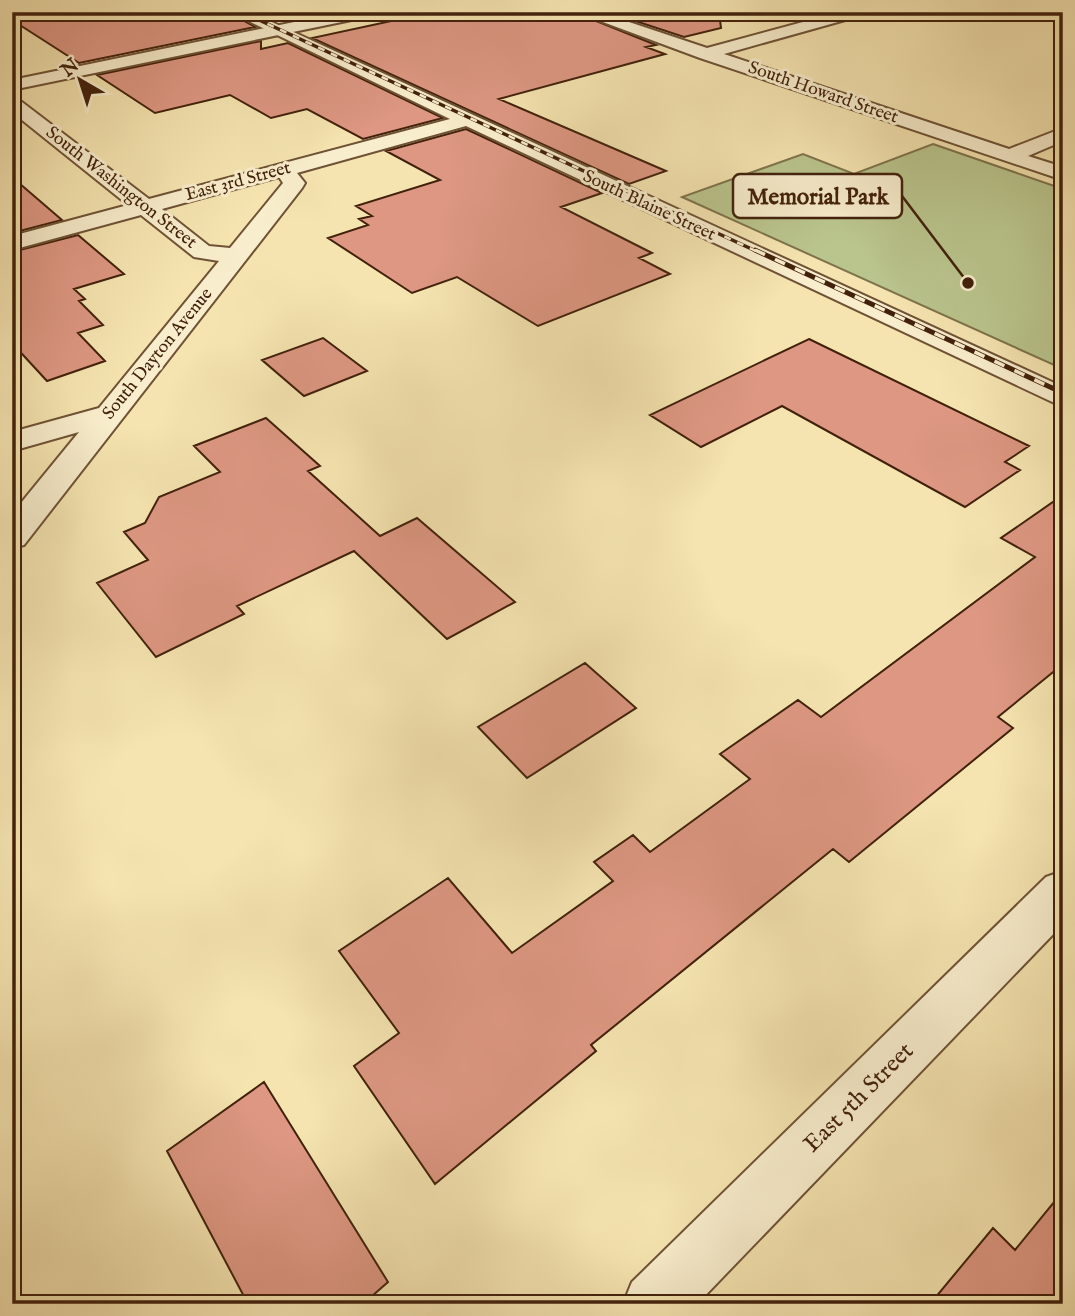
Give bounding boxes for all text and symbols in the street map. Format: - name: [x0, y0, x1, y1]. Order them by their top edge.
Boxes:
- north arrow: [46, 46, 116, 116]
- text: N: [56, 53, 85, 83]
- street label: South Howard Street: [745, 57, 901, 129]
- street label: South Washington Street: [41, 122, 201, 254]
- street label: East 3rd Street: [183, 157, 293, 207]
- street label: South Blaine Street: [579, 165, 719, 247]
- callout: Memorial Park: [733, 174, 902, 218]
- text: Memorial Park: [747, 183, 889, 212]
- street label: South Dayton Avenue: [98, 283, 218, 425]
- street label: East 5th Street: [797, 1036, 921, 1160]

